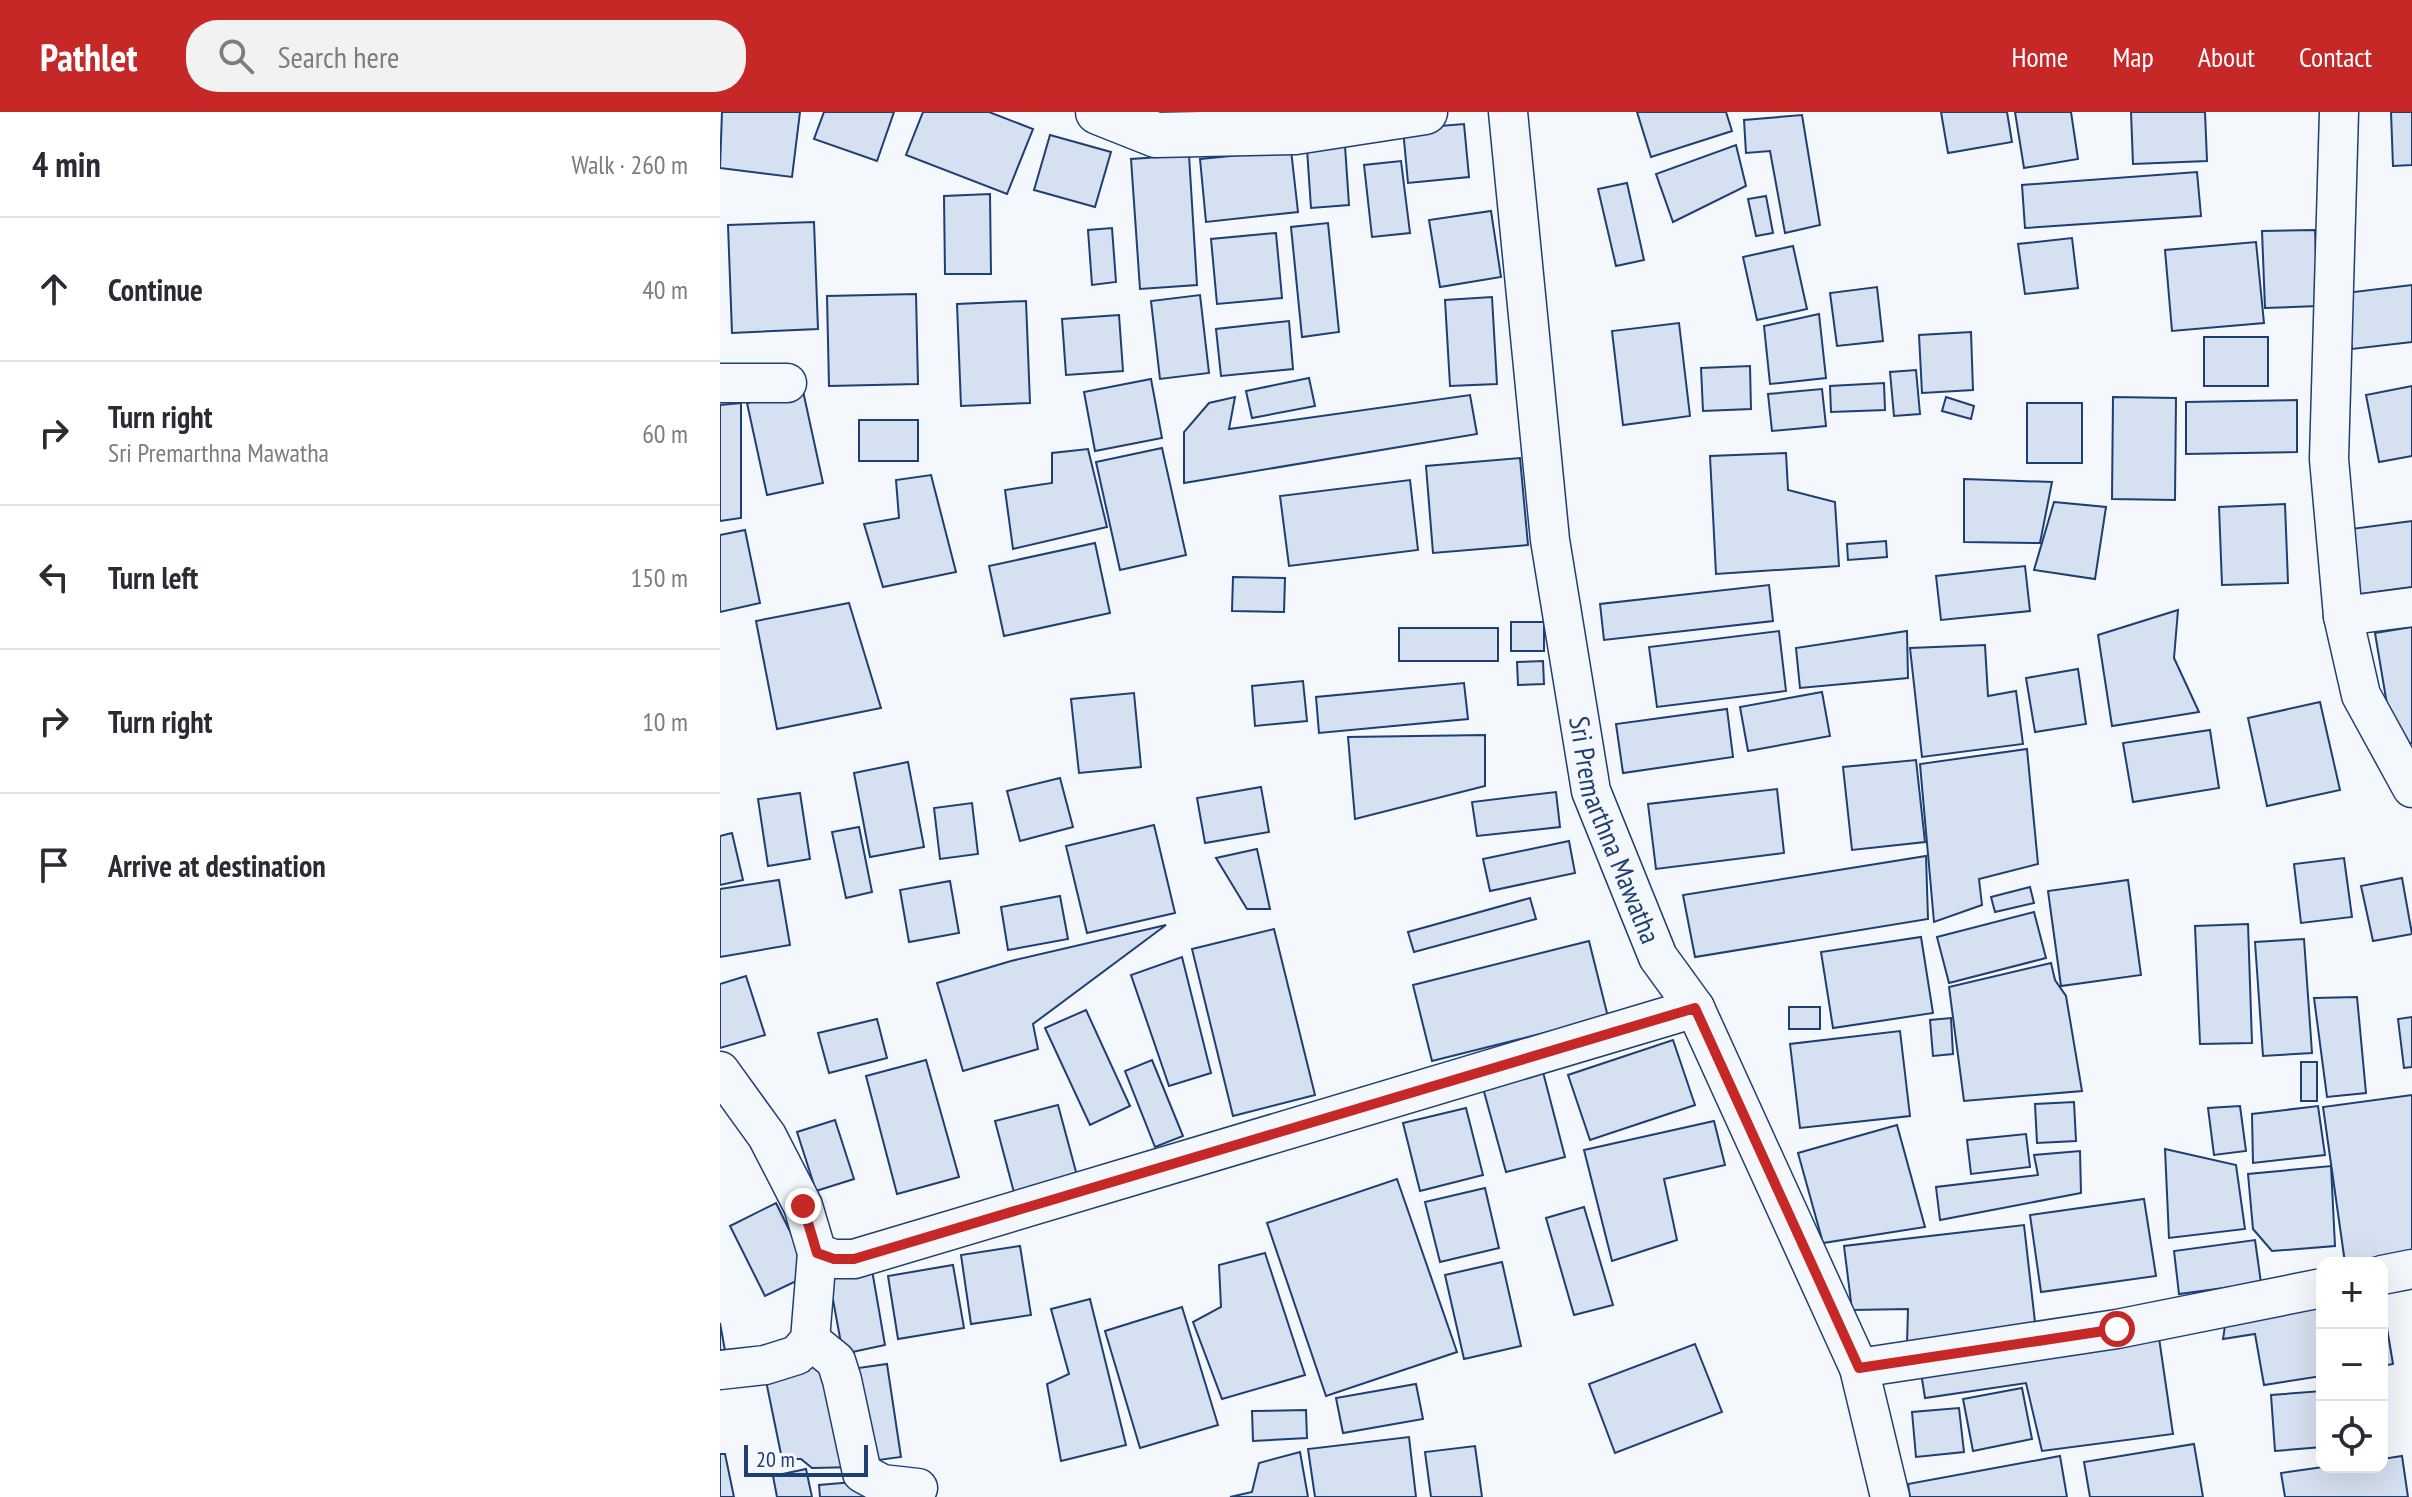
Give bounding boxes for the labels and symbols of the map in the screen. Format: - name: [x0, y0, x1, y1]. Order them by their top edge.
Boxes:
- street label: Sri Premarthna Mawatha: [1561, 713, 1670, 949]
- route end: [785, 1188, 821, 1224]
- route start: [2099, 1311, 2135, 1347]
- scale bar: [744, 1441, 868, 1477]

